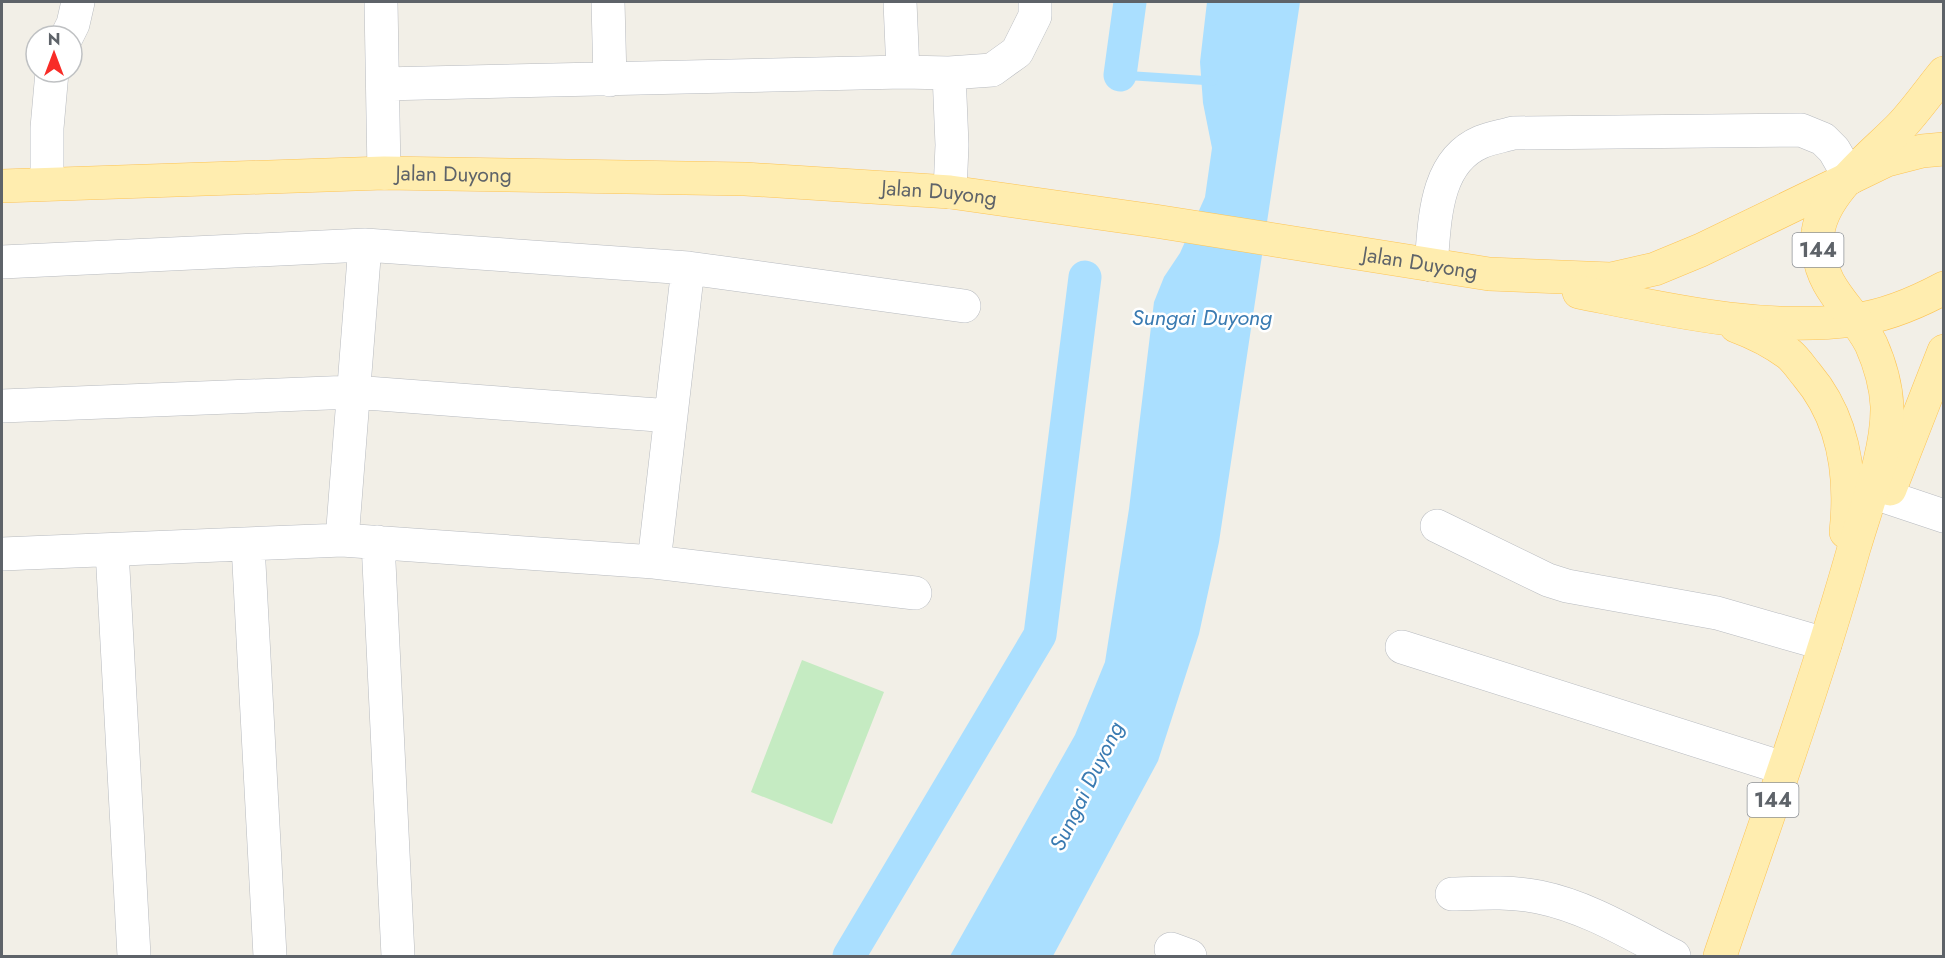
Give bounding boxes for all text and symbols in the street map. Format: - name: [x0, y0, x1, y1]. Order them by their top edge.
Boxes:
- north arrow: [24, 24, 84, 84]
- text: N: [48, 28, 60, 51]
- street label: Jalan Duyong: [392, 158, 512, 190]
- street label: Jalan Duyong: [877, 172, 999, 213]
- road number: 144: [1792, 233, 1844, 267]
- street label: Jalan Duyong: [1357, 239, 1480, 287]
- water label: Sungai Duyong: [1132, 301, 1272, 333]
- water label: Sungai Duyong: [1041, 716, 1131, 856]
- road number: 144: [1748, 783, 1798, 817]

